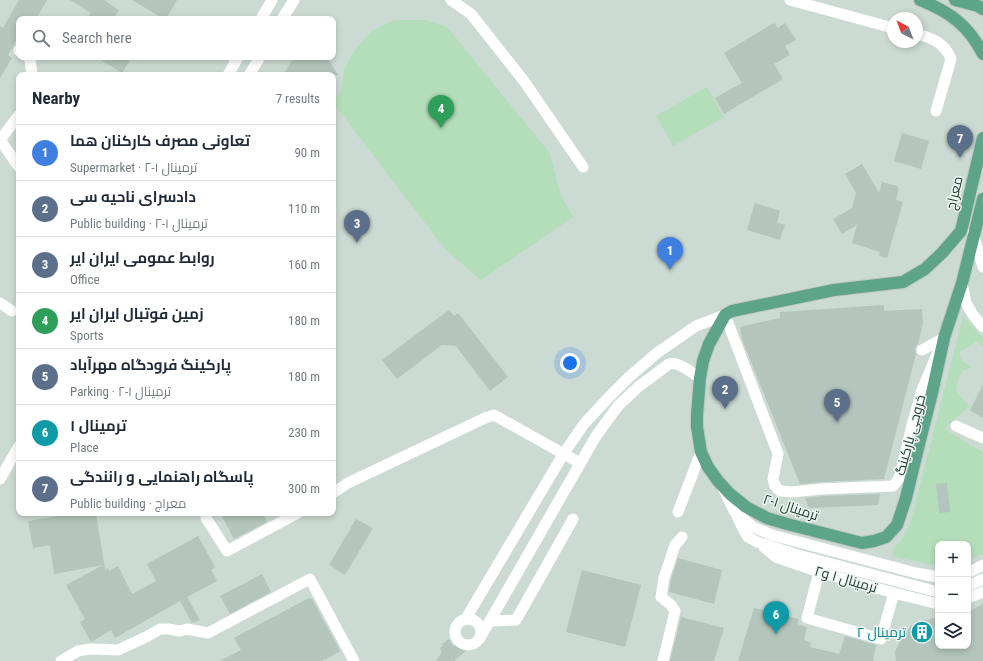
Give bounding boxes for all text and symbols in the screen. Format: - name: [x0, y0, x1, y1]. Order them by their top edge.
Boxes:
- north arrow: [887, 12, 923, 48]
- search box: [16, 16, 336, 60]
- icon: search: [30, 27, 52, 49]
- text: Search here: [62, 29, 132, 47]
- text: Nearby: [32, 88, 80, 108]
- text: 7 results: [276, 91, 320, 106]
- pin: 4: [428, 95, 454, 128]
- pin: 7: [947, 125, 973, 158]
- text: تعاونی مصرف کارکنان هما: [70, 132, 250, 150]
- text: 1: [42, 145, 48, 160]
- text: 90 m: [294, 145, 320, 160]
- text: Supermarket · ترمینال ۱-۲: [70, 160, 197, 175]
- street label: معراج: [942, 175, 967, 212]
- text: دادسرای ناحیه سی: [70, 188, 196, 206]
- text: 2: [42, 201, 48, 216]
- text: 110 m: [288, 201, 320, 216]
- pin: 3: [344, 210, 370, 243]
- text: Public building · ترمینال ۱-۲: [70, 216, 208, 231]
- pin: 1: [657, 237, 683, 270]
- text: روابط عمومی ایران ایر: [70, 249, 215, 267]
- text: 3: [42, 257, 48, 272]
- text: 160 m: [288, 257, 320, 272]
- text: Office: [70, 272, 100, 287]
- text: زمین فوتبال ایران ایر: [70, 305, 204, 323]
- text: 4: [42, 313, 48, 328]
- text: 180 m: [288, 313, 320, 328]
- text: Sports: [70, 328, 104, 343]
- your location: [560, 353, 580, 373]
- text: پارکینگ فرودگاه مهرآباد: [70, 356, 231, 374]
- text: 5: [42, 369, 48, 384]
- text: 180 m: [288, 369, 320, 384]
- pin: 2: [712, 376, 738, 409]
- text: Parking · ترمینال ۱-۲: [70, 384, 171, 399]
- pin: 5: [824, 389, 850, 422]
- street label: خروجی پارکینگ: [892, 393, 930, 478]
- text: ترمینال ۱: [70, 417, 127, 435]
- text: 6: [42, 425, 48, 440]
- text: 230 m: [288, 425, 320, 440]
- text: Place: [70, 440, 99, 455]
- text: پاسگاه راهنمایی و رانندگی: [70, 468, 254, 486]
- text: 7: [42, 481, 48, 496]
- text: 300 m: [288, 481, 320, 496]
- street label: ترمینال ۱-۲: [761, 491, 821, 524]
- text: Public building · معراج: [70, 496, 186, 511]
- map controls: [935, 541, 971, 649]
- button: +: [935, 541, 971, 577]
- street label: ترمینال ۱ و۲: [813, 562, 879, 597]
- button: −: [935, 577, 971, 613]
- pin: 6: [763, 601, 789, 634]
- button: layers: [935, 613, 971, 649]
- building icon: ترمینال ۲: [909, 619, 935, 645]
- place label: ترمینال ۲: [857, 624, 906, 641]

